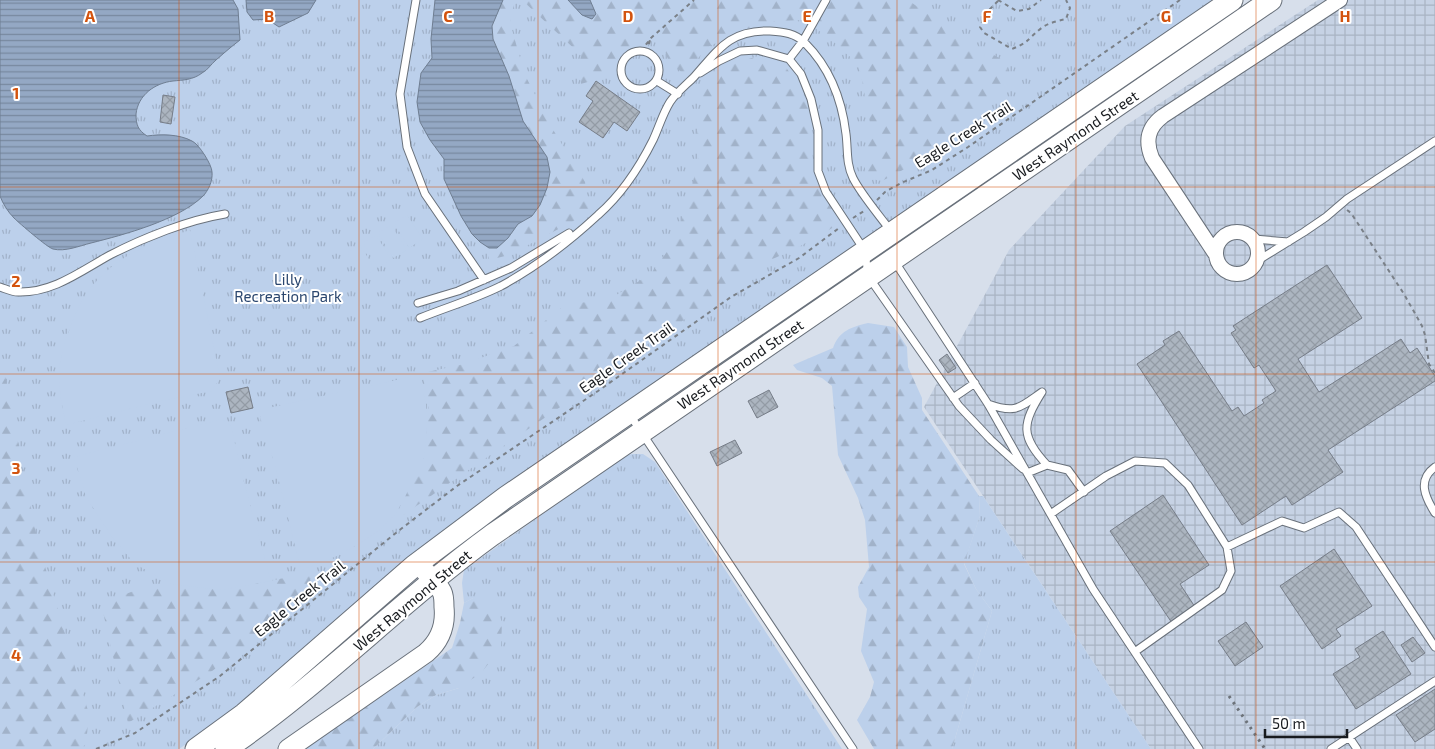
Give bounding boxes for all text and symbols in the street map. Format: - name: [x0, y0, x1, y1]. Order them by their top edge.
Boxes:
- text: A: [85, 6, 96, 25]
- text: B: [264, 6, 274, 25]
- text: C: [443, 6, 453, 25]
- text: D: [623, 6, 634, 25]
- text: E: [802, 6, 812, 25]
- text: F: [983, 6, 992, 25]
- text: G: [1161, 6, 1171, 25]
- text: H: [1339, 6, 1351, 25]
- text: 1: [13, 83, 19, 102]
- street label: West Raymond Street: [1009, 86, 1142, 184]
- street label: Eagle Creek Trail: [911, 97, 1016, 171]
- park label: Lilly Recreation Park: [234, 270, 342, 305]
- text: 2: [11, 271, 21, 290]
- street label: West Raymond Street: [674, 315, 807, 413]
- street label: Eagle Creek Trail: [575, 317, 677, 396]
- text: 3: [11, 458, 21, 477]
- street label: West Raymond Street: [349, 545, 475, 655]
- street label: Eagle Creek Trail: [250, 556, 348, 640]
- text: 4: [11, 645, 21, 664]
- scale bar: [1265, 706, 1348, 738]
- text: 50 m: [1272, 714, 1306, 732]

